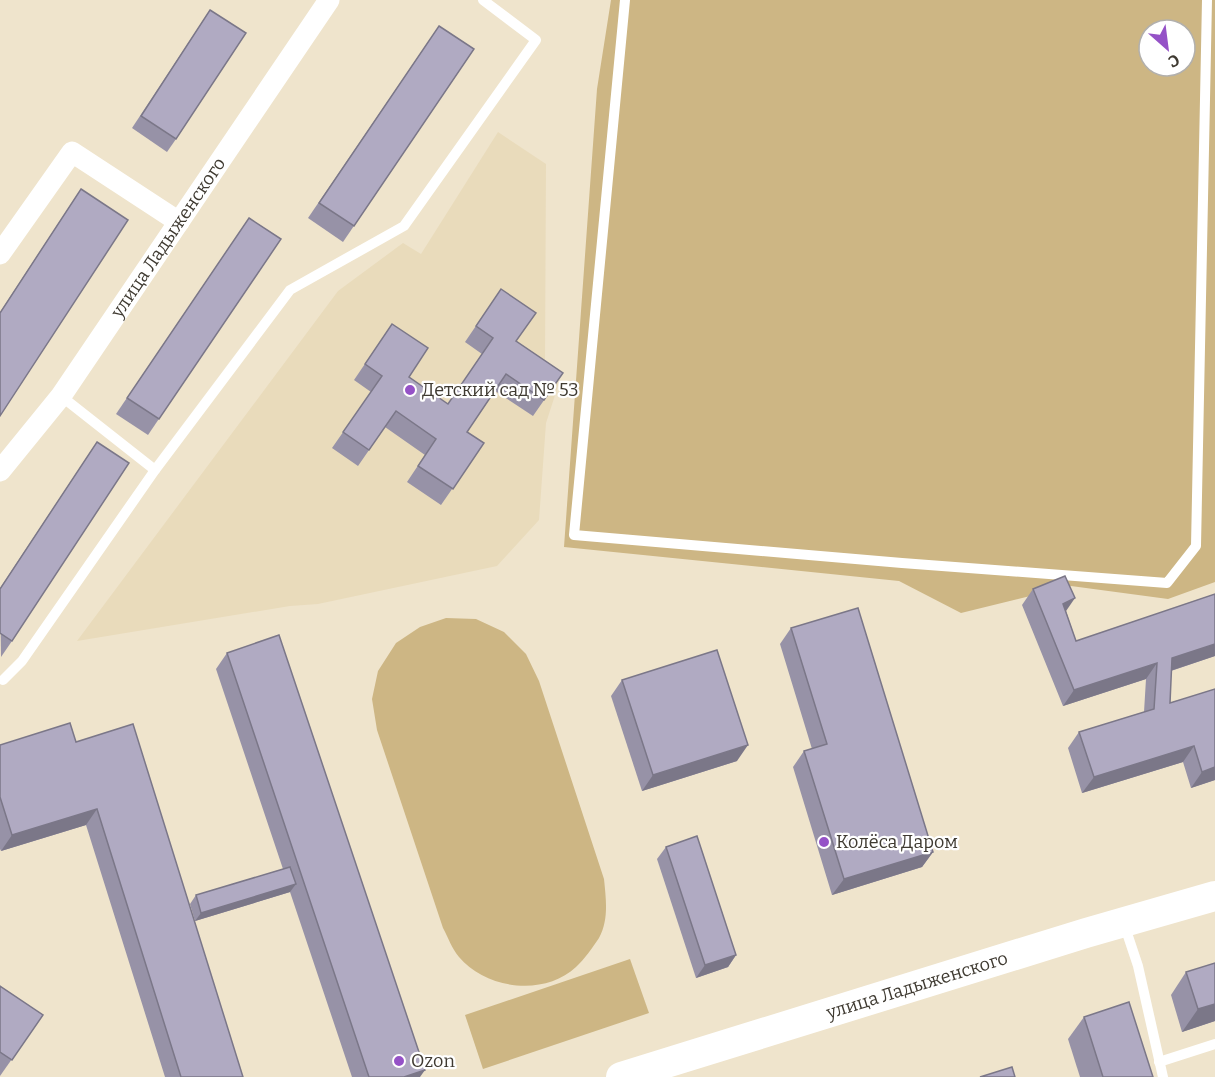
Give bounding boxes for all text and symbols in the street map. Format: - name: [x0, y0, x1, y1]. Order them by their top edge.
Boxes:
- north arrow: [1137, 18, 1197, 78]
- text: С: [1165, 50, 1183, 72]
- street label: улица Ладыженского: [106, 153, 230, 323]
- place label: Детский сад № 53: [422, 379, 578, 401]
- marker: Детский сад № 53: [403, 383, 417, 397]
- place label: Колёса Даром: [836, 831, 958, 853]
- marker: Колёса Даром: [817, 835, 831, 849]
- street label: улица Ладыженского: [823, 947, 1010, 1024]
- place label: Ozon: [411, 1050, 455, 1072]
- marker: Ozon: [392, 1054, 406, 1068]

